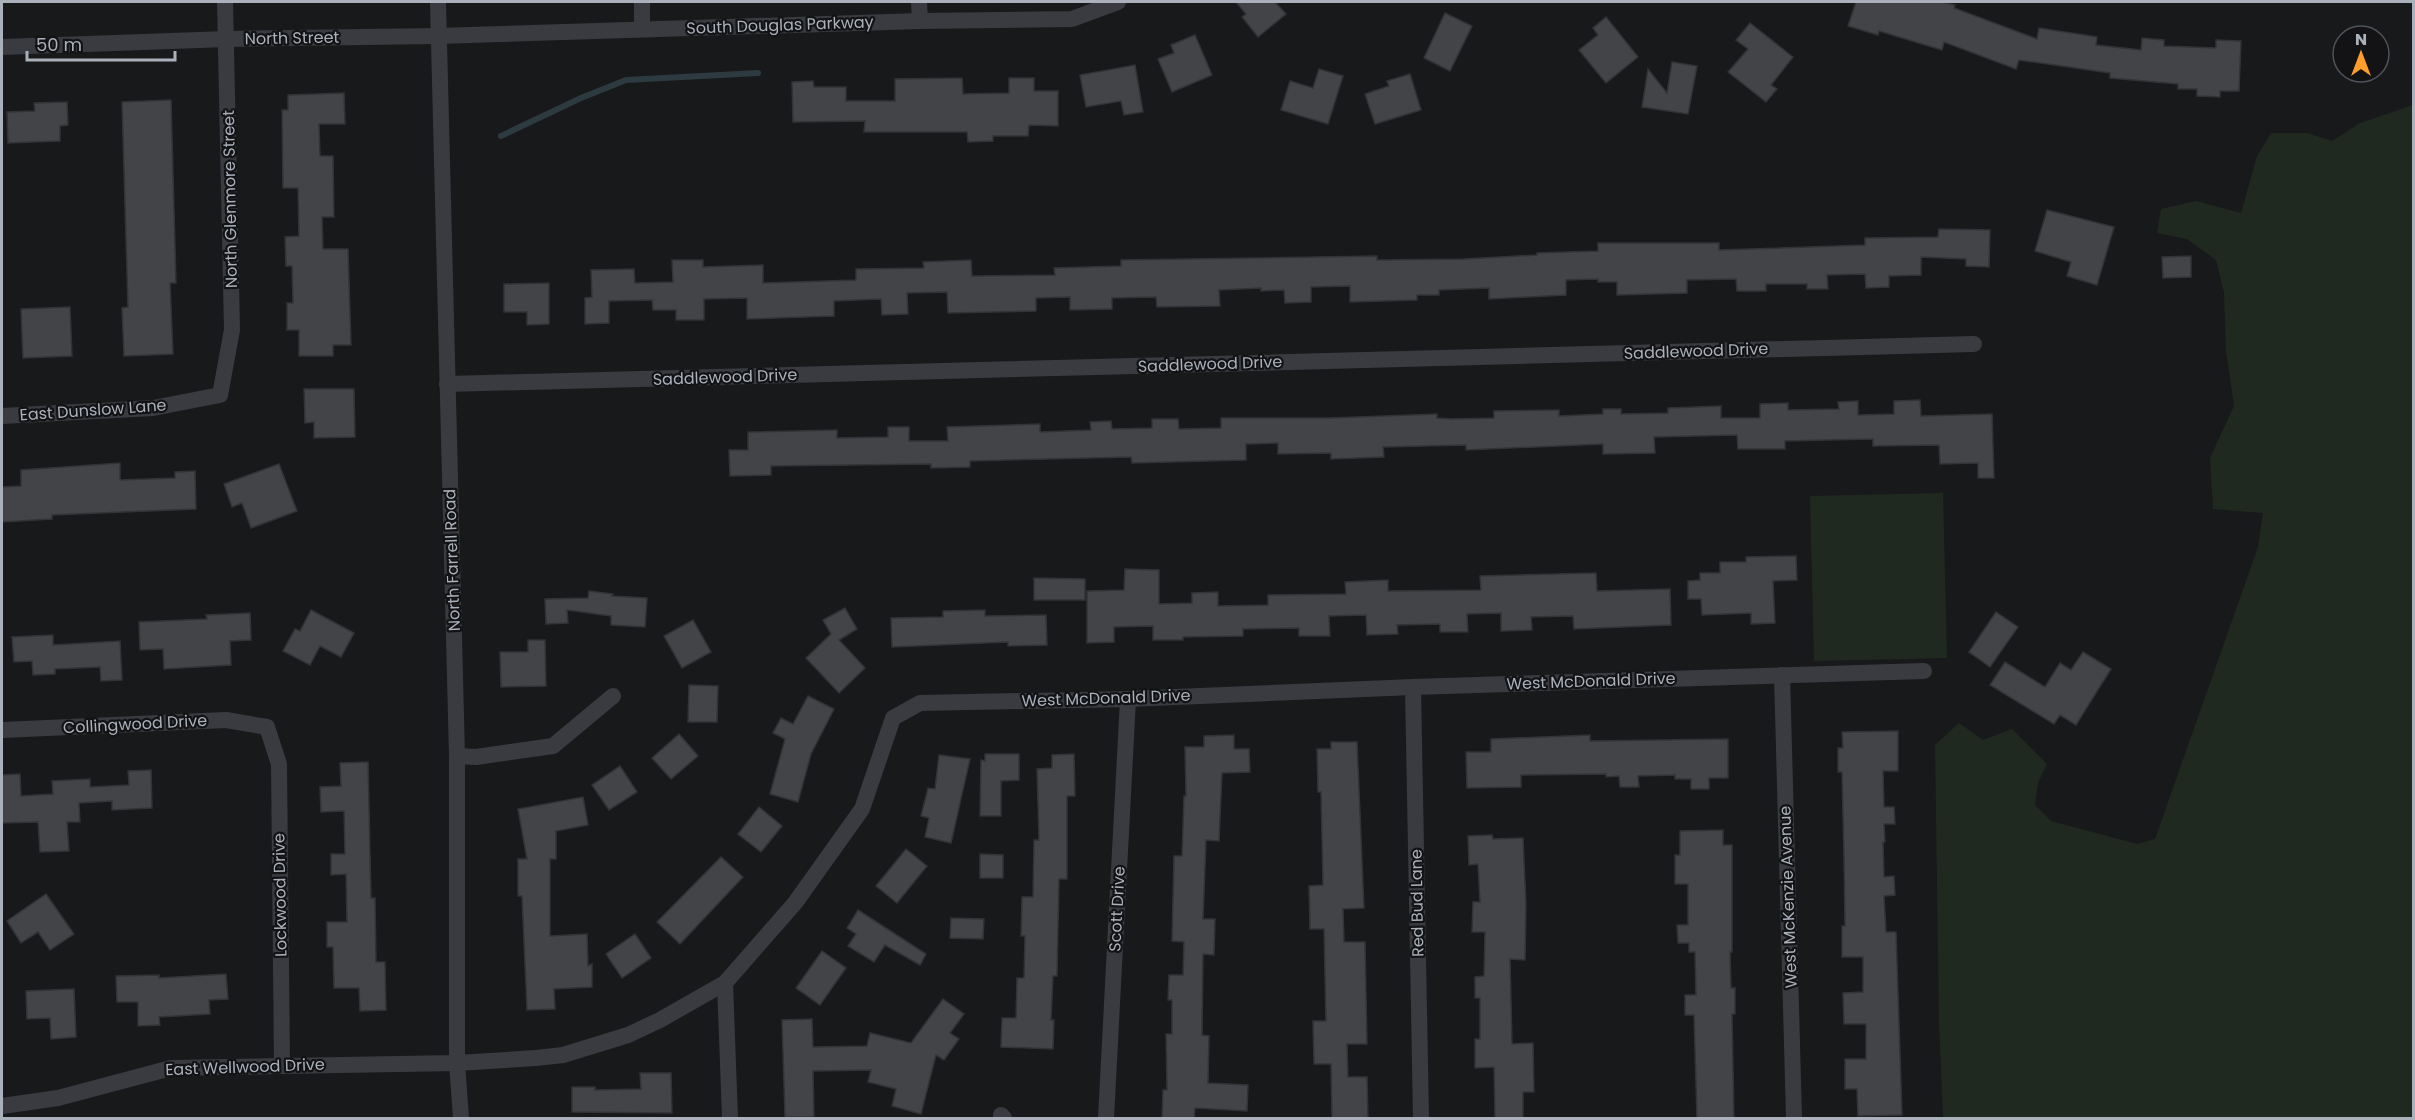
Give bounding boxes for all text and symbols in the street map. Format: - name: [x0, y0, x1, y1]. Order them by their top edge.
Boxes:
- street label: South Douglas Parkway: [686, 10, 874, 40]
- scale bar: [27, 24, 176, 62]
- north arrow: [2331, 24, 2391, 84]
- street label: North Street: [244, 26, 340, 50]
- text: N: [2355, 28, 2367, 51]
- text: 50 m: [36, 32, 82, 57]
- street label: North Glenmore Street: [217, 110, 243, 288]
- street label: Saddlewood Drive: [1623, 337, 1769, 365]
- street label: Saddlewood Drive: [1137, 350, 1283, 378]
- street label: Saddlewood Drive: [652, 363, 798, 391]
- street label: East Dunslow Lane: [19, 393, 167, 427]
- street label: North Farrell Road: [438, 489, 466, 631]
- street label: West McDonald Drive: [1506, 667, 1676, 695]
- street label: West McDonald Drive: [1021, 684, 1191, 712]
- street label: Collingwood Drive: [62, 709, 208, 739]
- street label: West McKenzie Avenue: [1773, 805, 1803, 989]
- street label: Lockwood Drive: [267, 833, 293, 957]
- street label: Red Bud Lane: [1405, 849, 1429, 957]
- street label: Scott Drive: [1103, 866, 1131, 952]
- street label: East Wellwood Drive: [165, 1053, 325, 1081]

